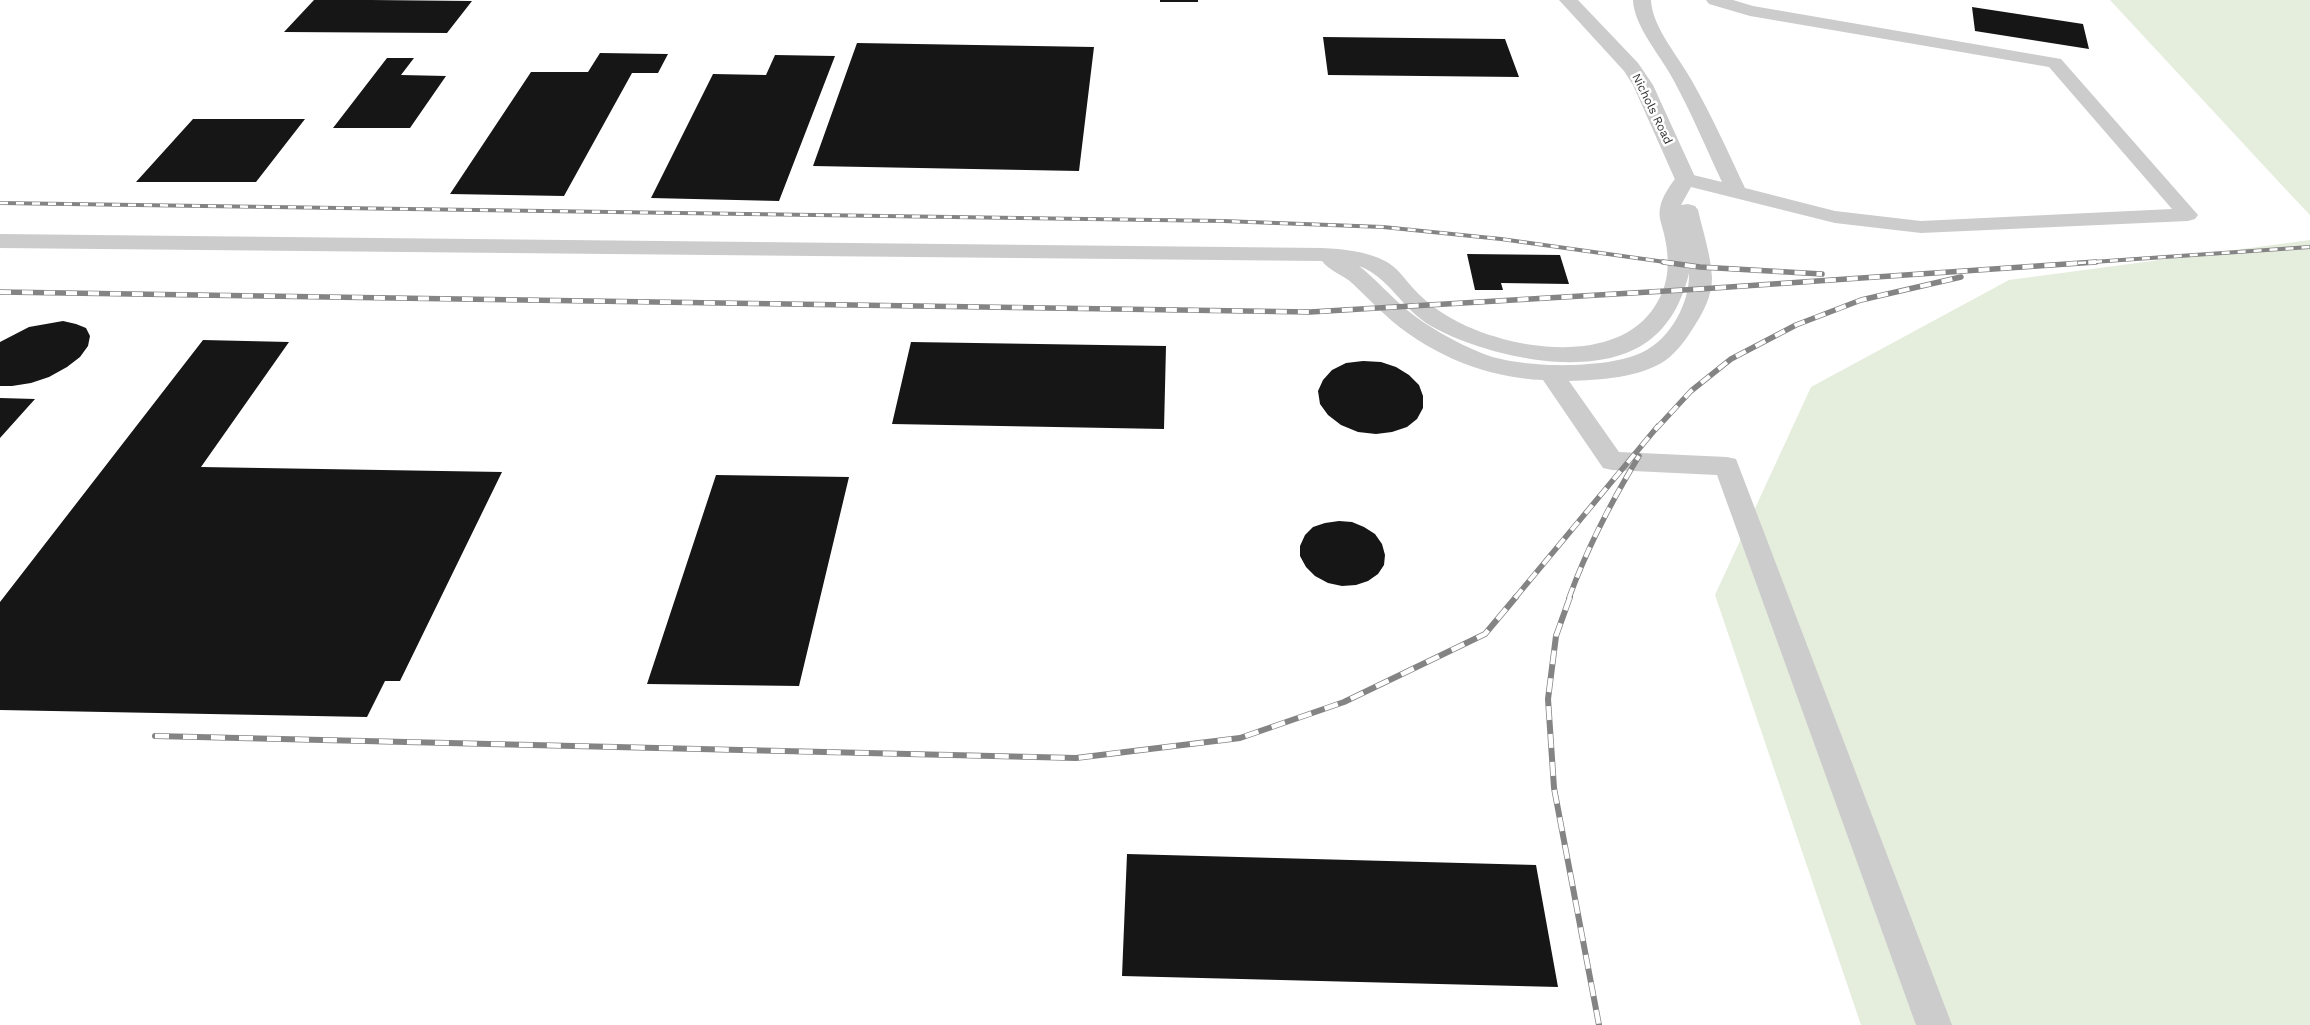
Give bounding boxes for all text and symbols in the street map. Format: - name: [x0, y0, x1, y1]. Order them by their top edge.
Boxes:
- street label: Nichols Road: [1629, 71, 1675, 147]

